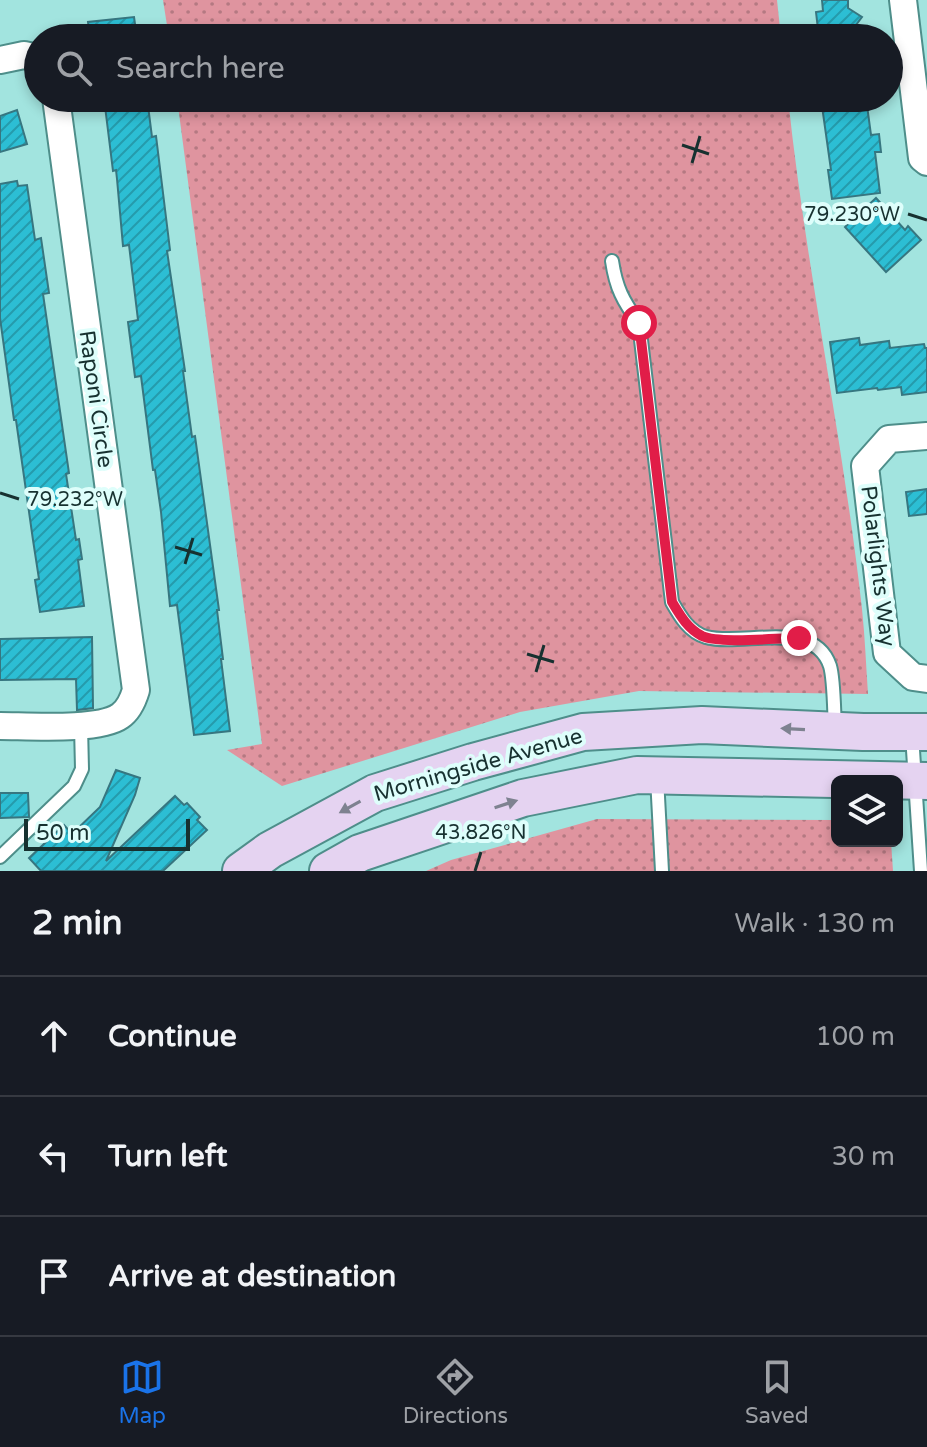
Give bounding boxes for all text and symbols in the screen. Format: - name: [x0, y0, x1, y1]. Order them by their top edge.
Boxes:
- search box: [24, 24, 903, 112]
- icon: search: [52, 46, 96, 90]
- text: Search here: [116, 50, 285, 87]
- text: 79.230°W: [804, 203, 900, 227]
- route start: [621, 305, 657, 341]
- street label: Raponi Circle: [73, 329, 119, 469]
- street label: Polarlights Way: [855, 484, 901, 648]
- text: 79.232°W: [27, 488, 123, 512]
- route end: [781, 620, 817, 656]
- one-way arrow: [780, 722, 805, 735]
- street label: Morningside Avenue: [371, 723, 585, 807]
- map controls: [831, 775, 903, 847]
- button: layers: [831, 775, 903, 847]
- one-way arrow: [494, 798, 518, 810]
- one-way arrow: [338, 800, 361, 814]
- scale bar: [24, 815, 190, 851]
- text: 50 m: [36, 820, 90, 846]
- text: 43.826°N: [435, 821, 527, 845]
- text: 2 min: [32, 903, 123, 944]
- text: Walk · 130 m: [735, 908, 895, 939]
- icon: ahead: [32, 1014, 76, 1058]
- text: Continue: [108, 1018, 237, 1055]
- text: 100 m: [815, 1021, 895, 1052]
- icon: left: [32, 1134, 76, 1178]
- text: Turn left: [108, 1138, 227, 1175]
- text: 30 m: [832, 1141, 895, 1172]
- icon: arrive: [32, 1254, 76, 1298]
- text: Arrive at destination: [108, 1258, 396, 1295]
- tab: Map: [118, 1355, 166, 1429]
- tab: Directions: [403, 1355, 508, 1429]
- tab: Saved: [745, 1355, 809, 1429]

